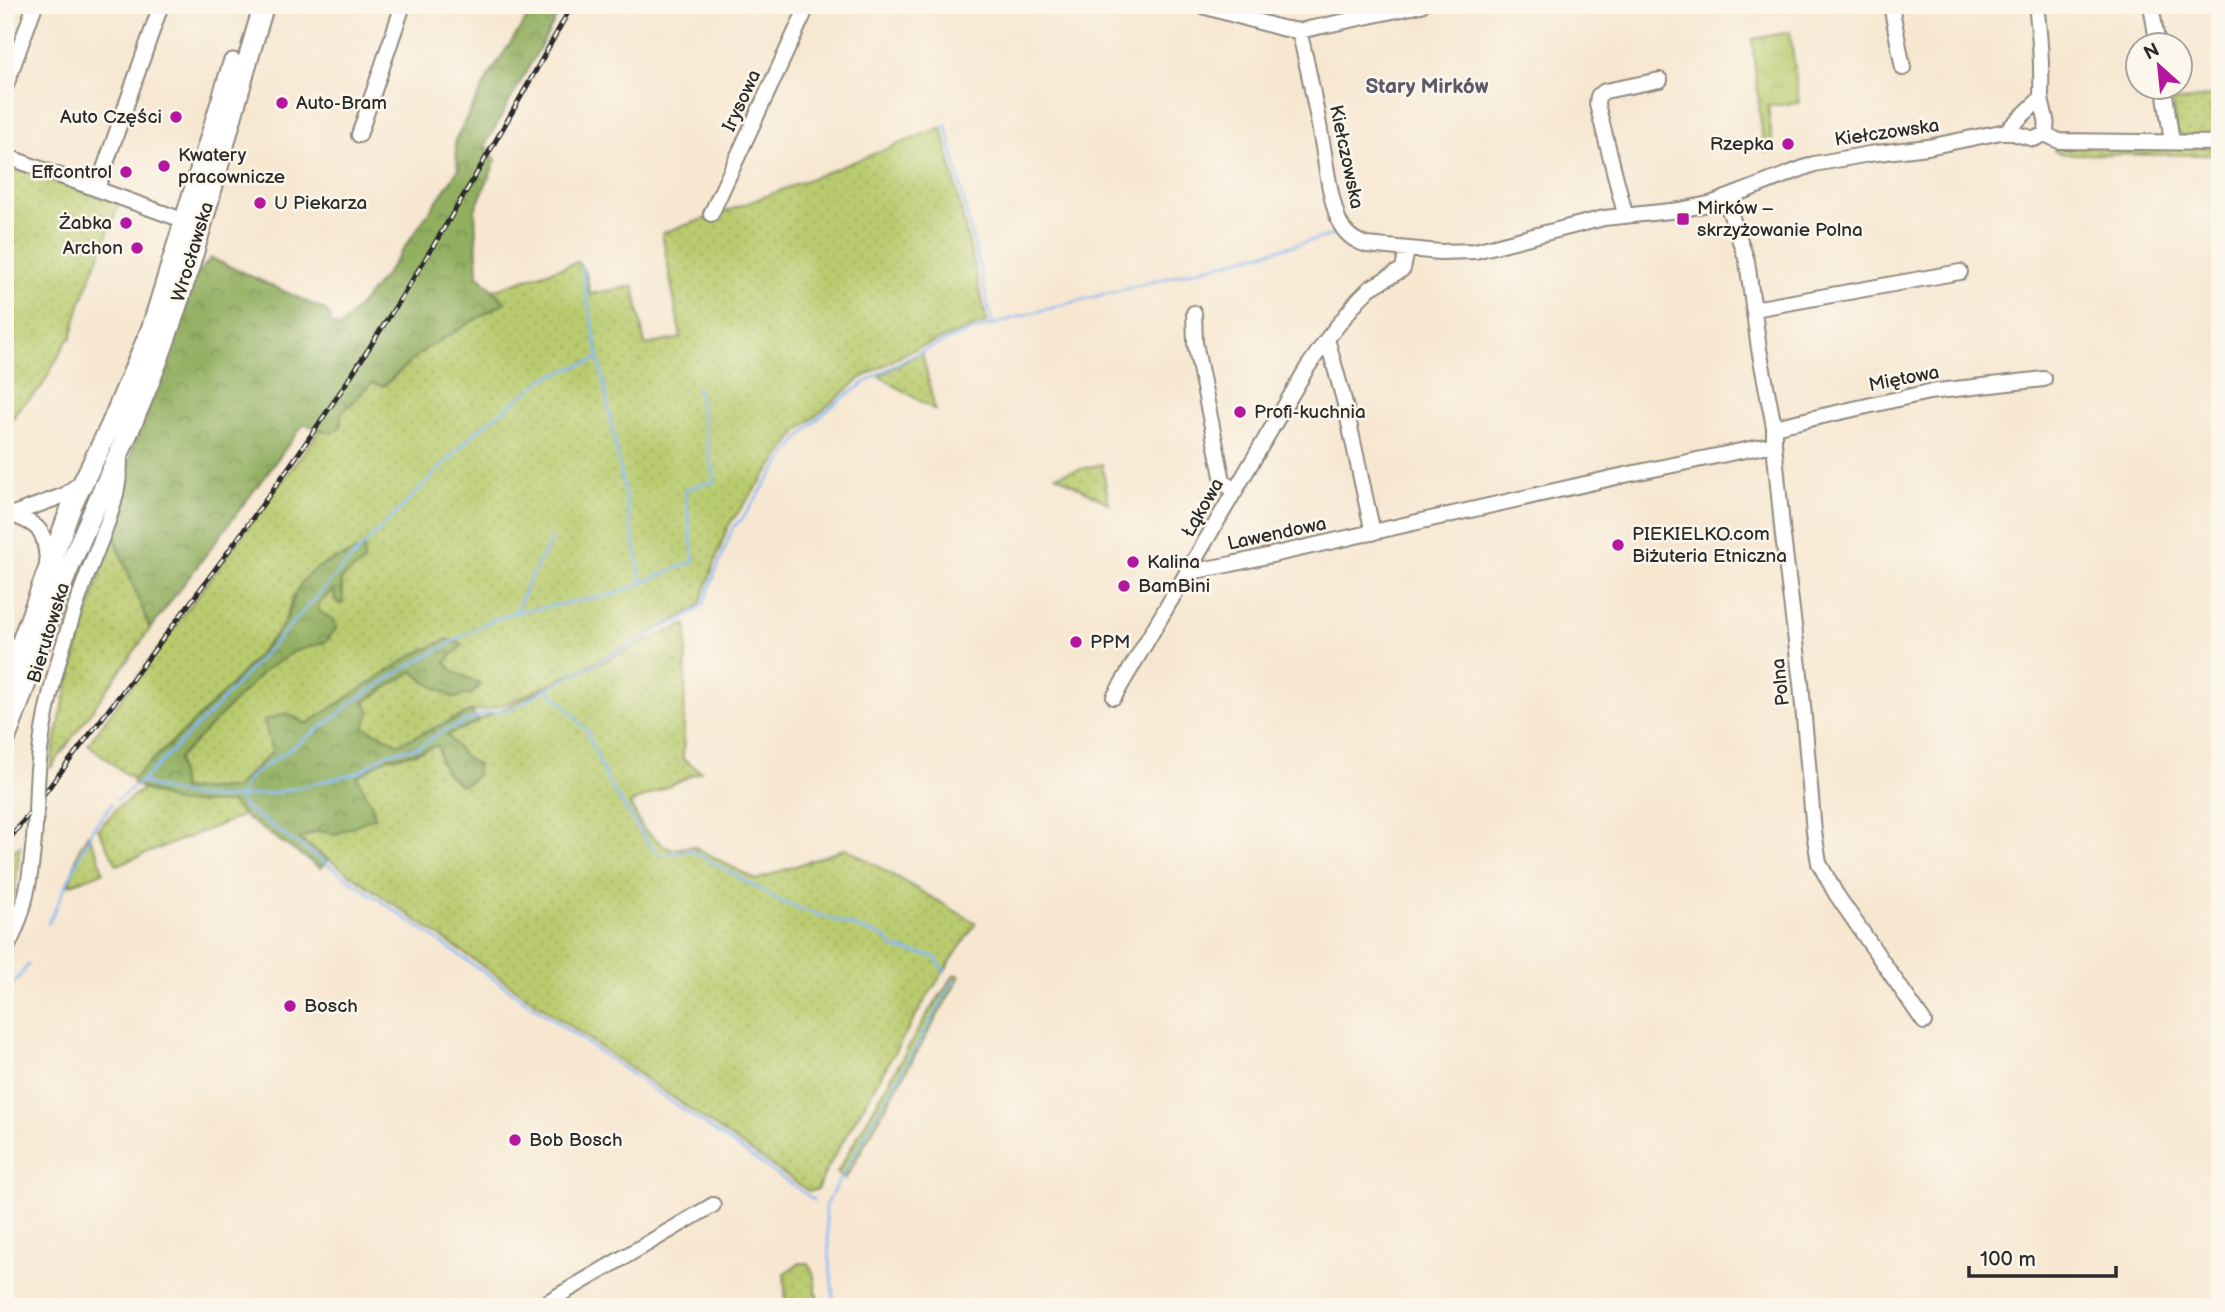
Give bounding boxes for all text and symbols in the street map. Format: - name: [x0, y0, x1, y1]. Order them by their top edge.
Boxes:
- north arrow: [2124, 32, 2194, 102]
- text: N: [2140, 39, 2164, 66]
- street label: Irysowa: [718, 66, 766, 136]
- district label: Stary Mirków: [1366, 74, 1489, 99]
- place label: Auto-Bram: [296, 92, 387, 115]
- marker: Auto-Bram: [274, 95, 290, 111]
- street label: Kiełczowska: [1324, 103, 1368, 211]
- place label: Auto Części: [60, 106, 162, 129]
- marker: Auto Części: [168, 109, 184, 125]
- street label: Kiełczowska: [1833, 114, 1941, 152]
- place label: Rzepka: [1710, 133, 1774, 156]
- marker: Rzepka: [1780, 136, 1796, 152]
- place label: Kwatery pracownicze: [178, 144, 285, 189]
- marker: Kwatery pracownicze: [156, 158, 172, 174]
- place label: Effcontrol: [31, 161, 112, 184]
- marker: Effcontrol: [118, 164, 134, 180]
- place label: U Piekarza: [274, 192, 367, 215]
- marker: U Piekarza: [252, 195, 268, 211]
- place label: Mirków – skrzyżowanie Polna: [1697, 197, 1863, 242]
- street label: Wrocławska: [167, 199, 219, 305]
- marker: Mirków – skrzyżowanie Polna: [1675, 211, 1691, 227]
- place label: Żabka: [58, 212, 112, 235]
- marker: Żabka: [118, 215, 134, 231]
- place label: Archon: [63, 237, 123, 260]
- marker: Archon: [129, 240, 145, 256]
- street label: Miętowa: [1867, 361, 1941, 397]
- place label: Profi-kuchnia: [1254, 401, 1366, 424]
- marker: Profi-kuchnia: [1232, 404, 1248, 420]
- street label: Łąkowa: [1177, 474, 1229, 542]
- street label: Lawendowa: [1225, 512, 1329, 556]
- place label: PIEKIELKO.com Biżuteria Etniczna: [1632, 523, 1787, 568]
- marker: PIEKIELKO.com Biżuteria Etniczna: [1610, 537, 1626, 553]
- place label: Kalina: [1147, 551, 1200, 574]
- marker: Kalina: [1125, 554, 1141, 570]
- place label: BamBini: [1138, 575, 1210, 598]
- marker: BamBini: [1116, 578, 1132, 594]
- street label: Bierutowska: [23, 580, 75, 686]
- place label: PPM: [1090, 631, 1130, 654]
- marker: PPM: [1068, 634, 1084, 650]
- street label: Polna: [1767, 657, 1795, 707]
- place label: Bosch: [304, 995, 358, 1018]
- marker: Bosch: [282, 998, 298, 1014]
- place label: Bob Bosch: [529, 1129, 622, 1152]
- marker: Bob Bosch: [507, 1132, 523, 1148]
- scale bar: [1969, 1235, 2116, 1279]
- text: 100 m: [1980, 1247, 2036, 1272]

